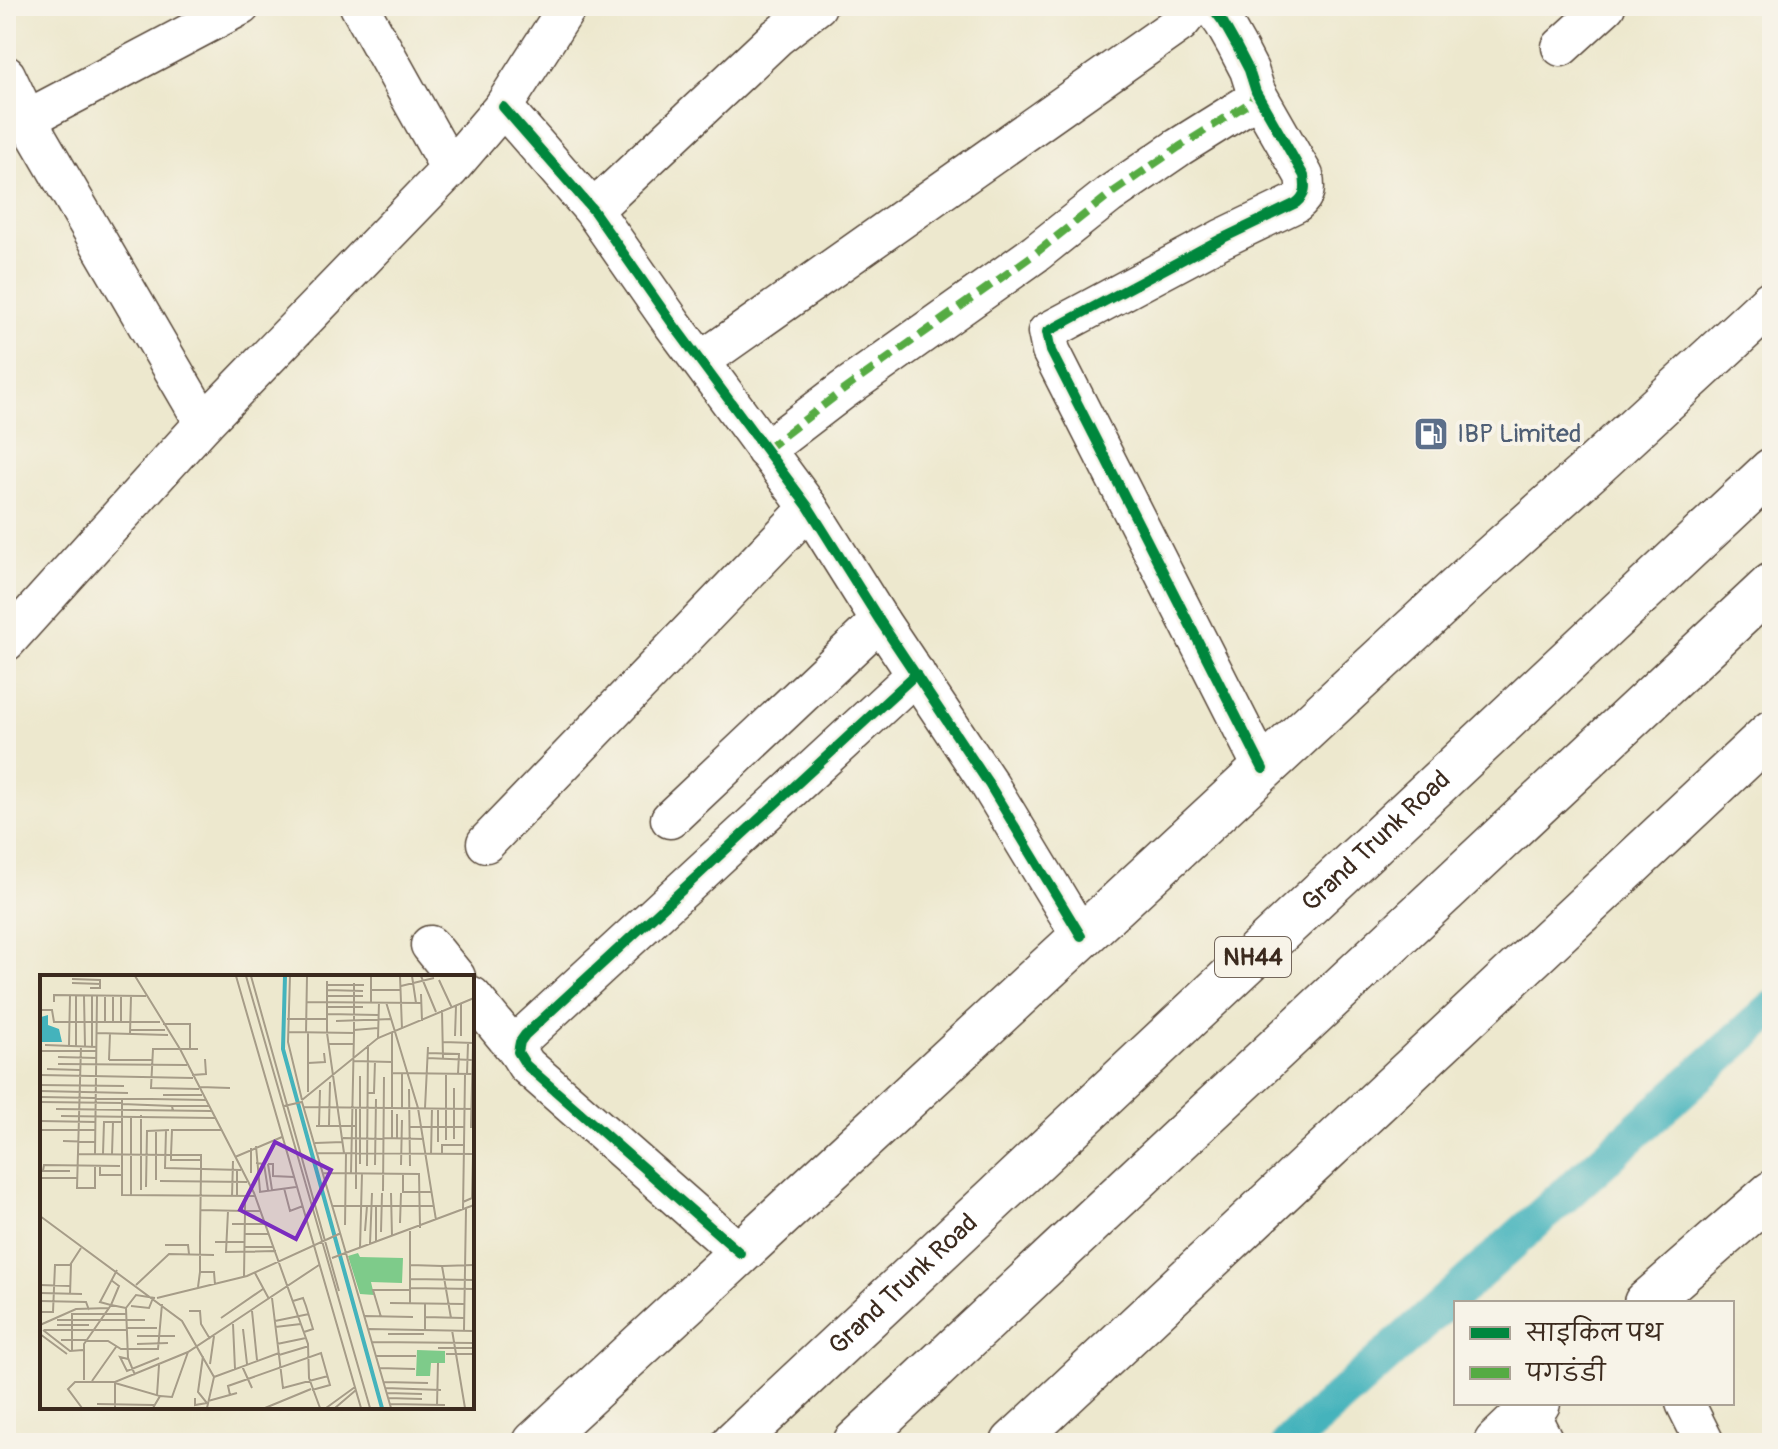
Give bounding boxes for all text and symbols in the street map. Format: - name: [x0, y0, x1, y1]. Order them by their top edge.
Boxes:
- fuel station icon: IBP Limited: [1412, 415, 1450, 453]
- place label: IBP Limited: [1457, 418, 1581, 450]
- street label: Grand Trunk Road: [1295, 764, 1457, 919]
- road number: NH44: [1215, 937, 1291, 977]
- inset map: [40, 975, 474, 1409]
- street label: Grand Trunk Road: [822, 1207, 984, 1362]
- legend: [1454, 1301, 1734, 1405]
- text: साइकिल पथ: [1524, 1315, 1665, 1348]
- text: पगडंडी: [1524, 1355, 1607, 1388]

